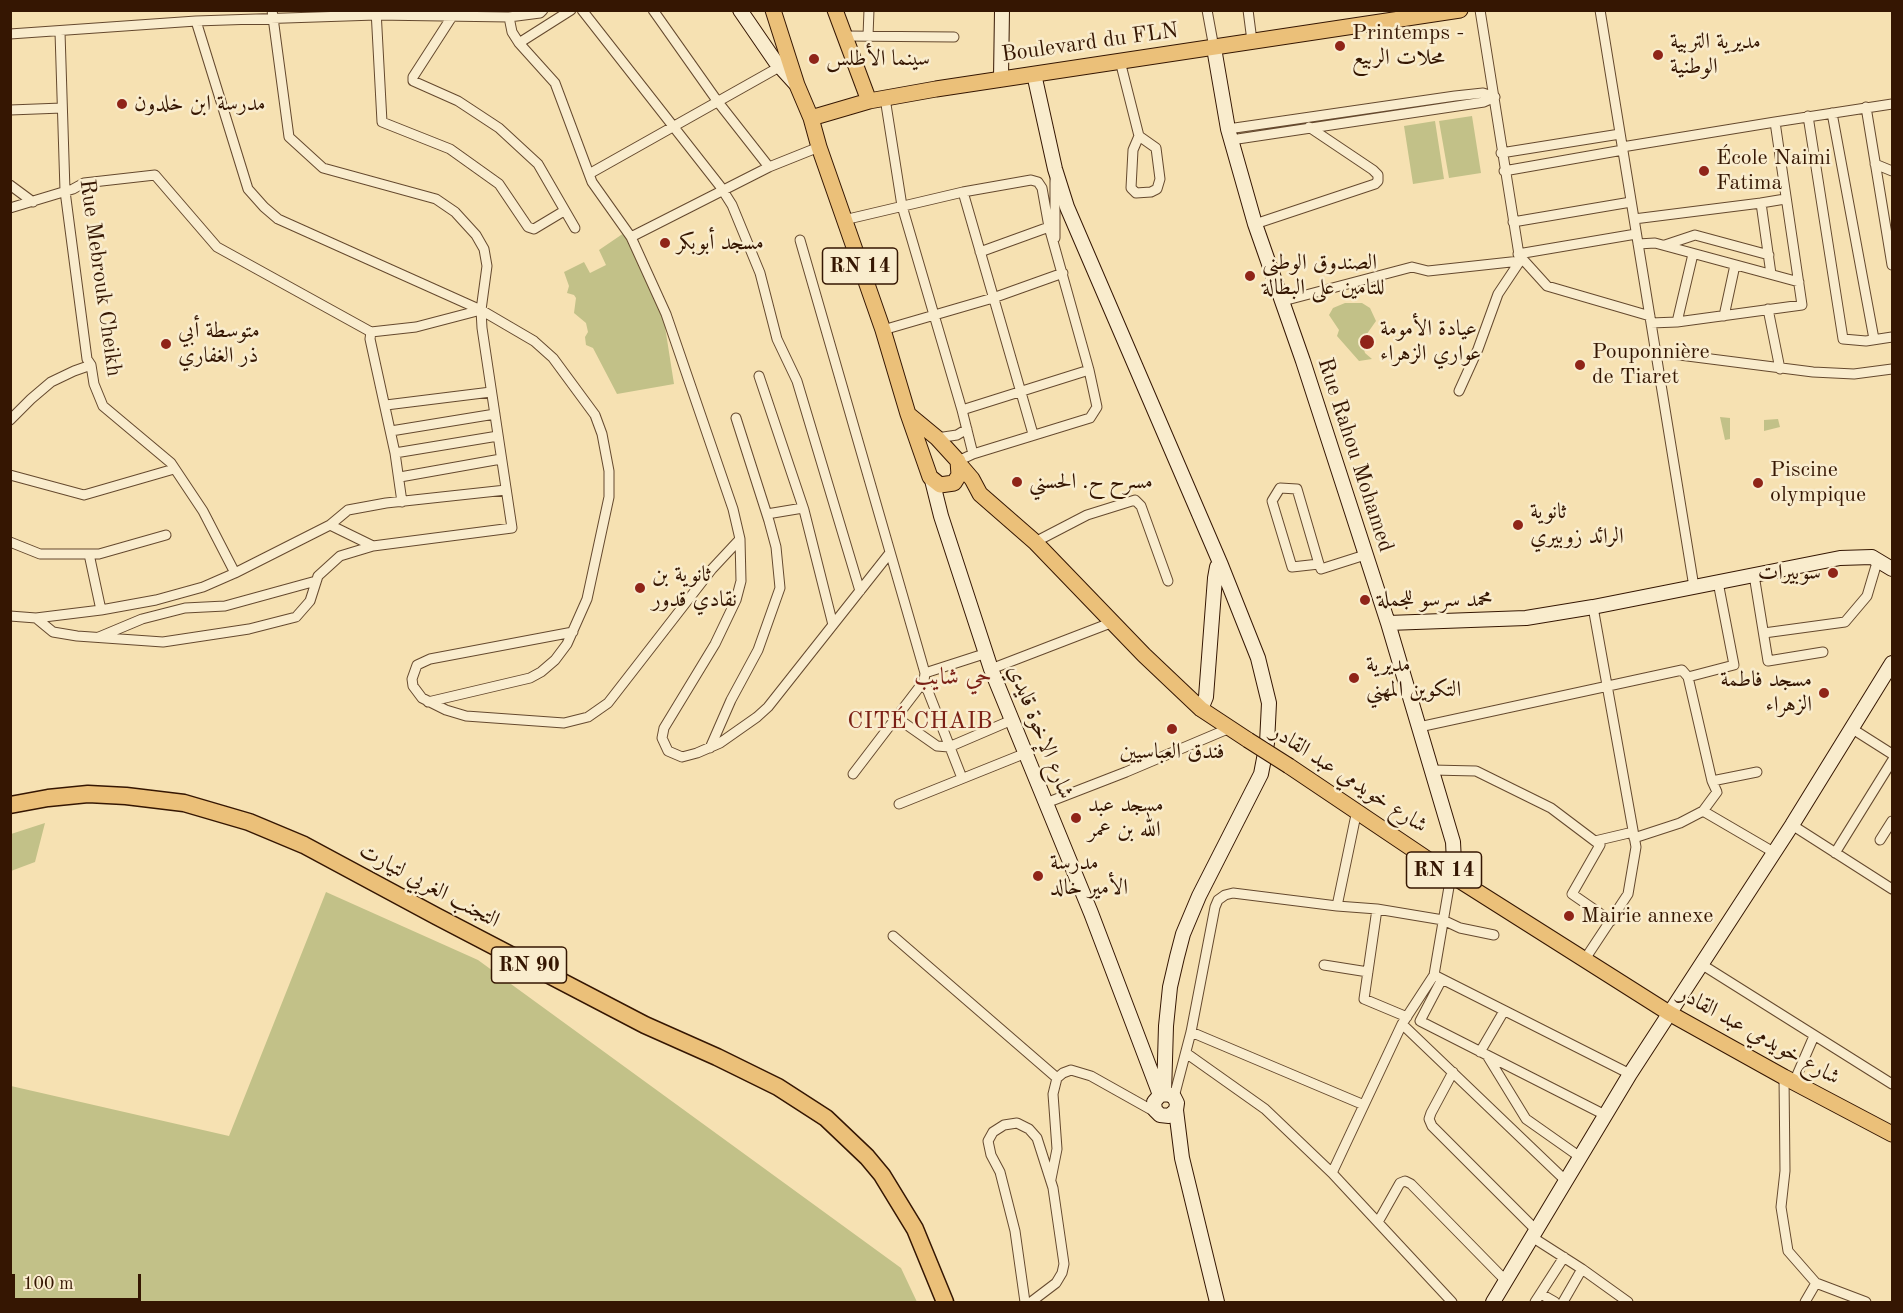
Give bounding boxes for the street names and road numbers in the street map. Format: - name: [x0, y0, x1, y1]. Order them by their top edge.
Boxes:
- street label: Boulevard du FLN: [1000, 18, 1180, 68]
- street label: Rue Mebrouk Cheikh: [73, 178, 127, 378]
- road number: RN 14: [822, 248, 898, 284]
- street label: Rue Rahou Mohamed: [1311, 355, 1399, 555]
- street label: شارع الإخوة قايدي: [1001, 661, 1079, 803]
- street label: شارع خويدمي عبد القادر: [1266, 719, 1432, 839]
- street label: التجنب الغربي لتيارت: [354, 838, 504, 934]
- road number: RN 14: [1406, 852, 1482, 888]
- road number: RN 90: [492, 947, 566, 983]
- street label: شارع خويدمي عبد القادر: [1674, 981, 1844, 1091]

